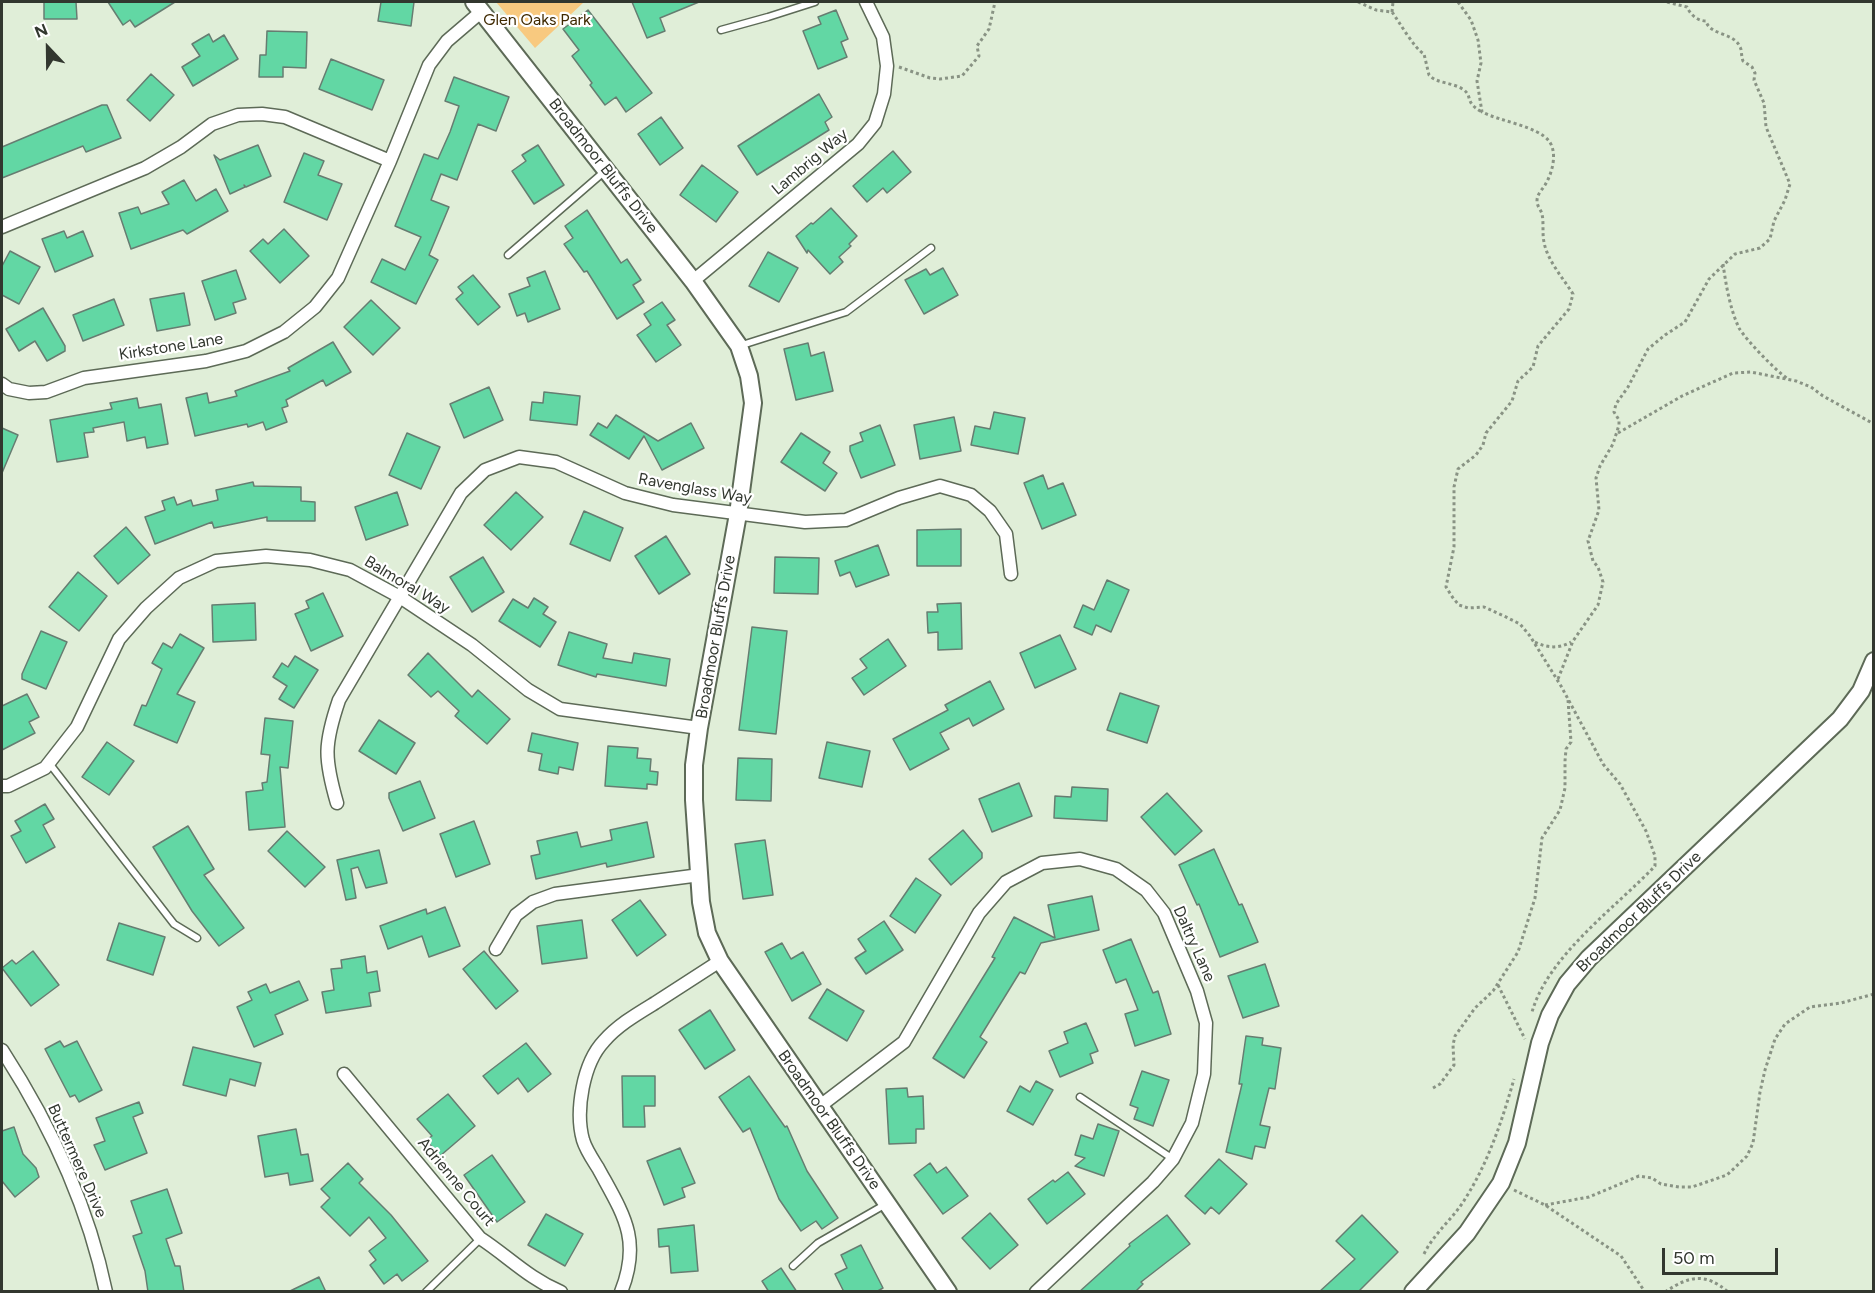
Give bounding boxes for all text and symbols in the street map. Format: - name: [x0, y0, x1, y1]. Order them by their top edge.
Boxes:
- park label: Glen Oaks Park: [483, 10, 591, 30]
- north arrow: [18, 18, 78, 78]
- text: N: [32, 20, 50, 42]
- street label: Broadmoor Bluffs Drive: [544, 95, 662, 237]
- street label: Lambrig Way: [768, 125, 852, 199]
- street label: Kirkstone Lane: [118, 329, 224, 365]
- street label: Ravenglass Way: [637, 470, 753, 508]
- street label: Balmoral Way: [361, 552, 453, 618]
- street label: Broadmoor Bluffs Drive: [692, 554, 740, 720]
- street label: Broadmoor Bluffs Drive: [1573, 847, 1705, 977]
- street label: Daltry Lane: [1169, 903, 1219, 985]
- street label: Broadmoor Bluffs Drive: [774, 1047, 884, 1193]
- street label: Buttermere Drive: [43, 1101, 111, 1221]
- street label: Adrienne Court: [413, 1134, 499, 1230]
- scale bar: [1665, 1236, 1780, 1274]
- text: 50 m: [1673, 1247, 1715, 1269]

